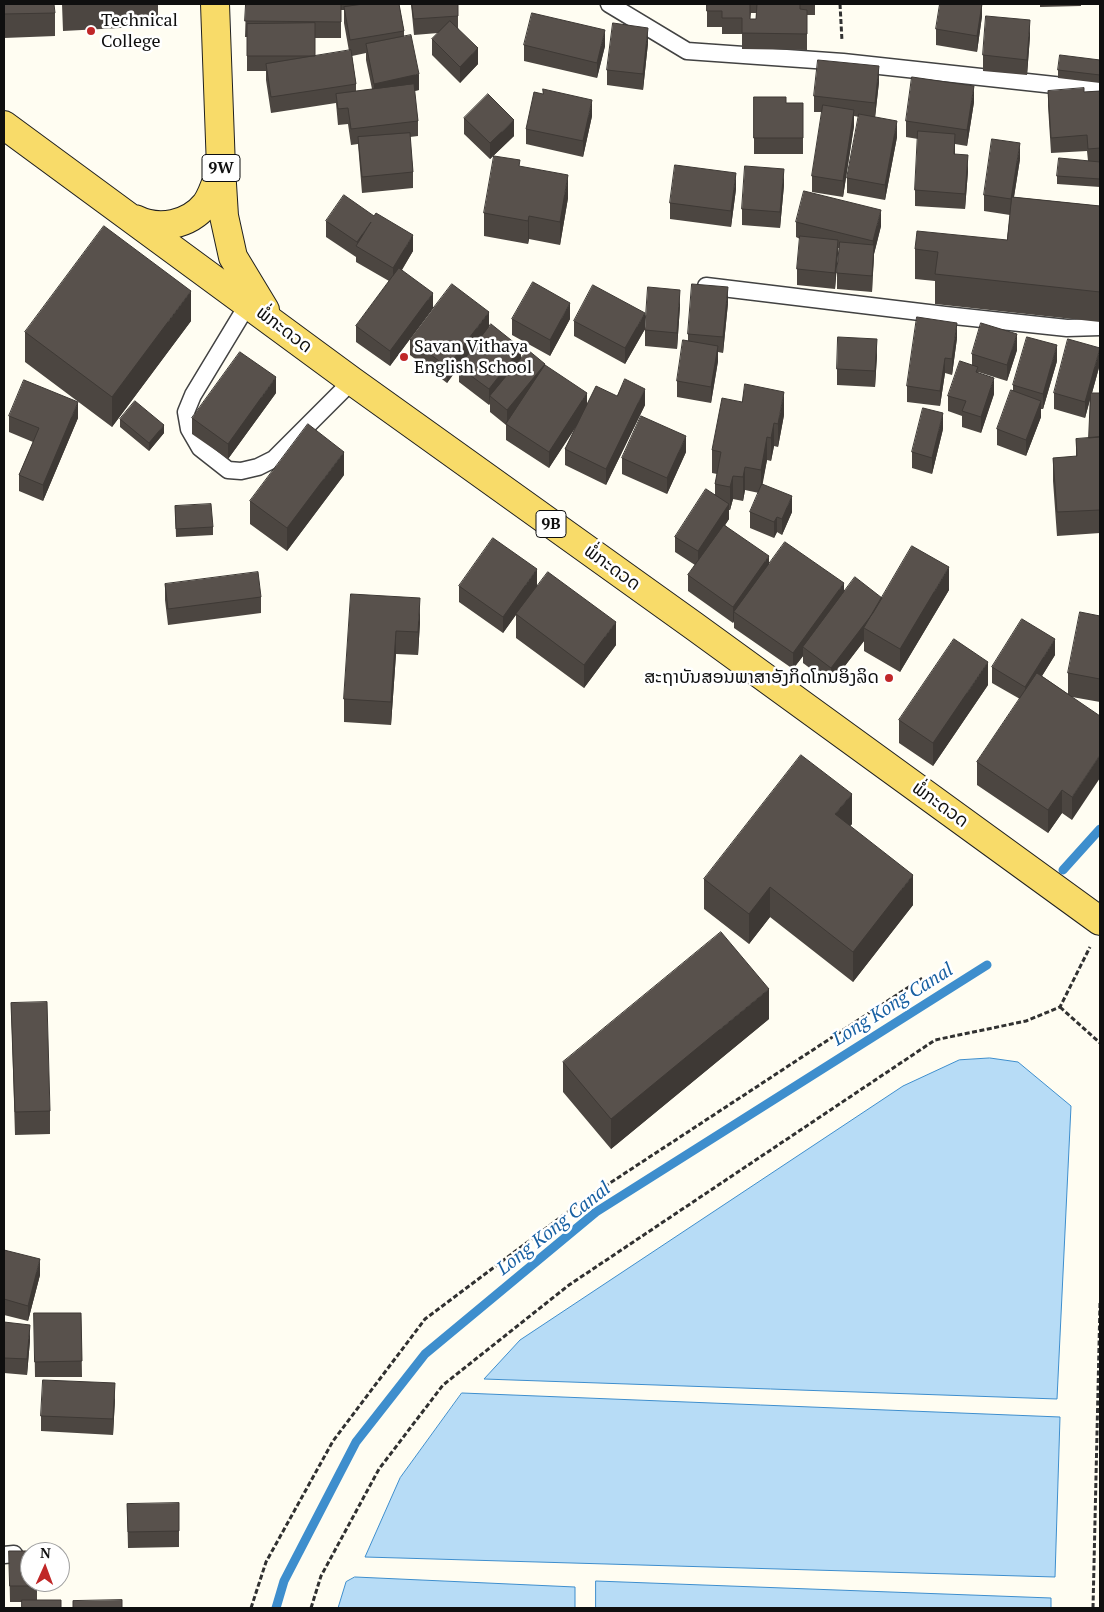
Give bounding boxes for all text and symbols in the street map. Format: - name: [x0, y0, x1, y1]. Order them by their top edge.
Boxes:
- place label: Technical College: [101, 10, 178, 52]
- marker: Technical College: [85, 25, 97, 37]
- road number: 9W: [202, 154, 240, 182]
- street label: ພໍ່ກະດວດ: [252, 302, 316, 358]
- place label: Savan Vithaya English School: [414, 336, 532, 378]
- marker: Savan Vithaya English School: [398, 351, 410, 363]
- road number: 9B: [536, 510, 566, 538]
- street label: ພໍ່ກະດວດ: [580, 540, 644, 596]
- place label: ສະຖາບັນສອນພາສາອັງກິດໂກນອິງລິດ: [644, 667, 879, 689]
- marker: ສະຖາບັນສອນພາສາອັງກິດໂກນອິງລິດ: [883, 672, 895, 684]
- street label: ພໍ່ກະດວດ: [908, 777, 972, 833]
- water label: Long Kong Canal: [828, 959, 958, 1051]
- water label: Long Kong Canal: [493, 1178, 615, 1280]
- north arrow: [20, 1542, 70, 1592]
- text: N: [40, 1543, 51, 1562]

